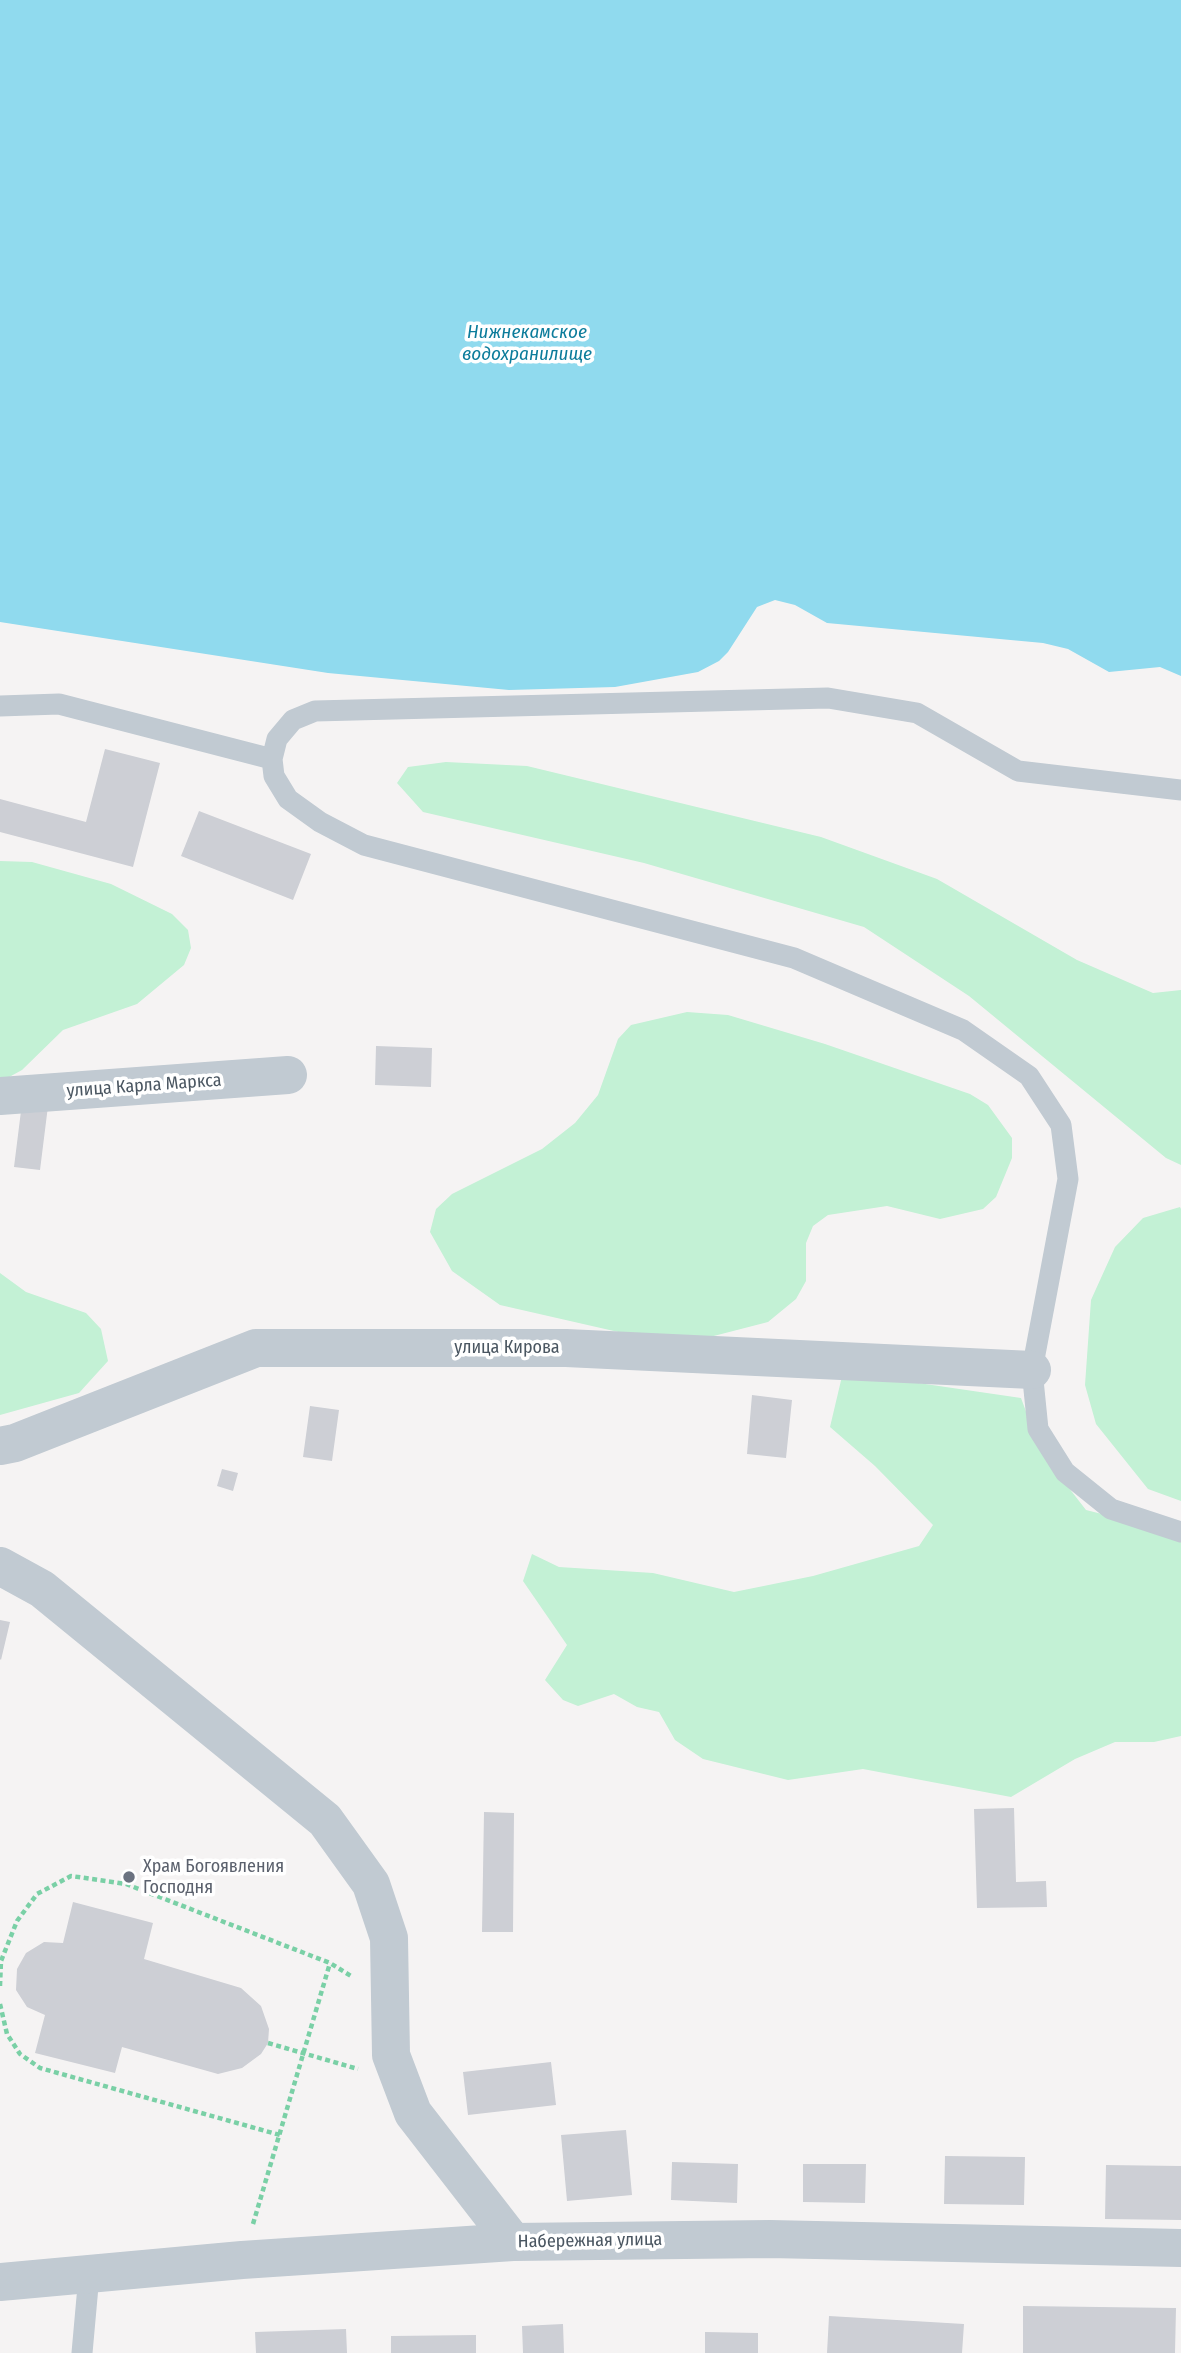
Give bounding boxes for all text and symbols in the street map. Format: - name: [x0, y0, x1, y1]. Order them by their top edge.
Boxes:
- water label: Нижнекамское водохранилище: [462, 322, 592, 366]
- street label: улица Карла Маркса: [66, 1070, 222, 1102]
- street label: улица Кирова: [454, 1337, 560, 1359]
- place label: Храм Богоявления Господня: [143, 1856, 284, 1898]
- marker: Храм Богоявления Господня: [121, 1869, 137, 1885]
- street label: Набережная улица: [518, 2229, 662, 2253]

